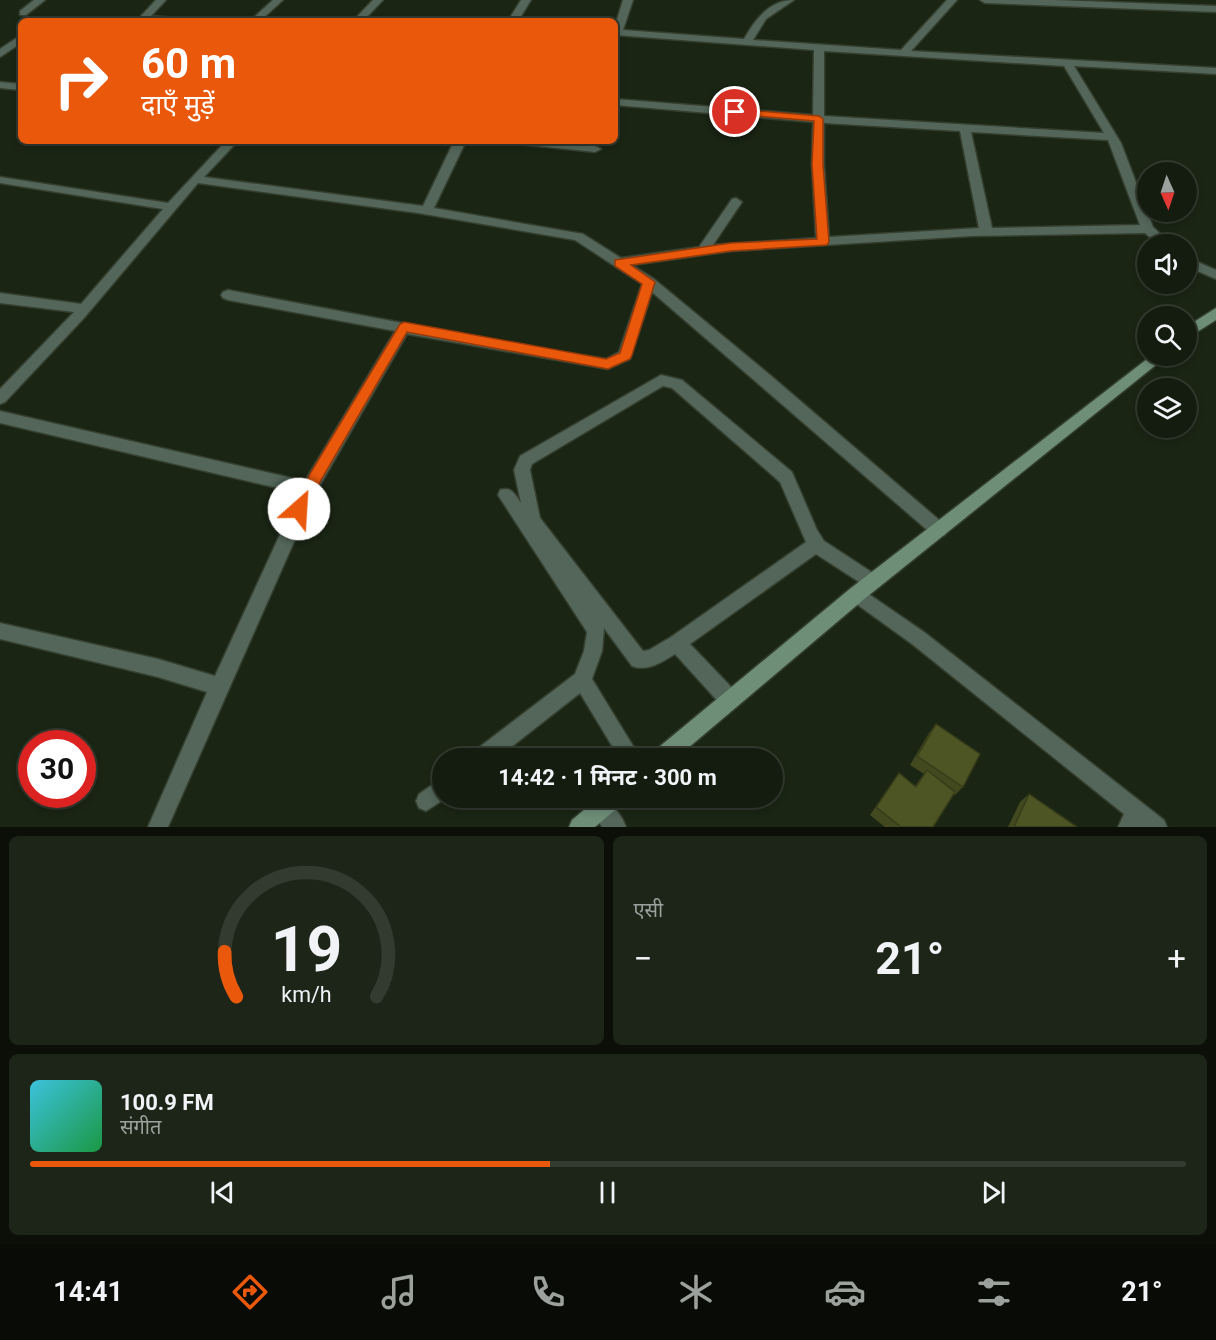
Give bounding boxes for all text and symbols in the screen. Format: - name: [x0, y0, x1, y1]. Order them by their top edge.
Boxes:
- text: 60 m: [141, 39, 236, 88]
- icon: right: [42, 42, 120, 120]
- pin: [709, 86, 760, 137]
- text: दाएँ मुड़ें: [141, 89, 215, 121]
- icon: arrive: [718, 95, 751, 128]
- north arrow: [1137, 162, 1197, 222]
- map controls: [1137, 162, 1197, 438]
- button: sound: [1137, 234, 1197, 294]
- button: search: [1137, 306, 1197, 366]
- button: layers: [1137, 378, 1197, 438]
- position arrow: [267, 477, 331, 541]
- speed limit sign: 30: [18, 730, 96, 808]
- text: 14:42 · 1 मिनट · 300 m: [498, 765, 717, 790]
- text: एसी: [634, 898, 663, 922]
- text: 19: [270, 913, 342, 986]
- text: 21°: [875, 932, 944, 985]
- text: −: [634, 939, 652, 978]
- text: +: [1167, 939, 1186, 978]
- text: km/h: [281, 983, 331, 1008]
- text: 100.9 FM: [120, 1090, 214, 1115]
- text: संगीत: [120, 1115, 161, 1139]
- icon: previous: [206, 1176, 239, 1209]
- icon: pause: [591, 1176, 624, 1209]
- icon: next: [977, 1176, 1010, 1209]
- icon: directions: [229, 1271, 271, 1313]
- icon: music: [378, 1271, 420, 1313]
- icon: phone: [527, 1271, 569, 1313]
- icon: climate: [675, 1271, 717, 1313]
- icon: car: [824, 1271, 866, 1313]
- icon: filters: [973, 1271, 1015, 1313]
- text: 14:41: [53, 1276, 123, 1308]
- text: 21°: [1121, 1276, 1163, 1308]

